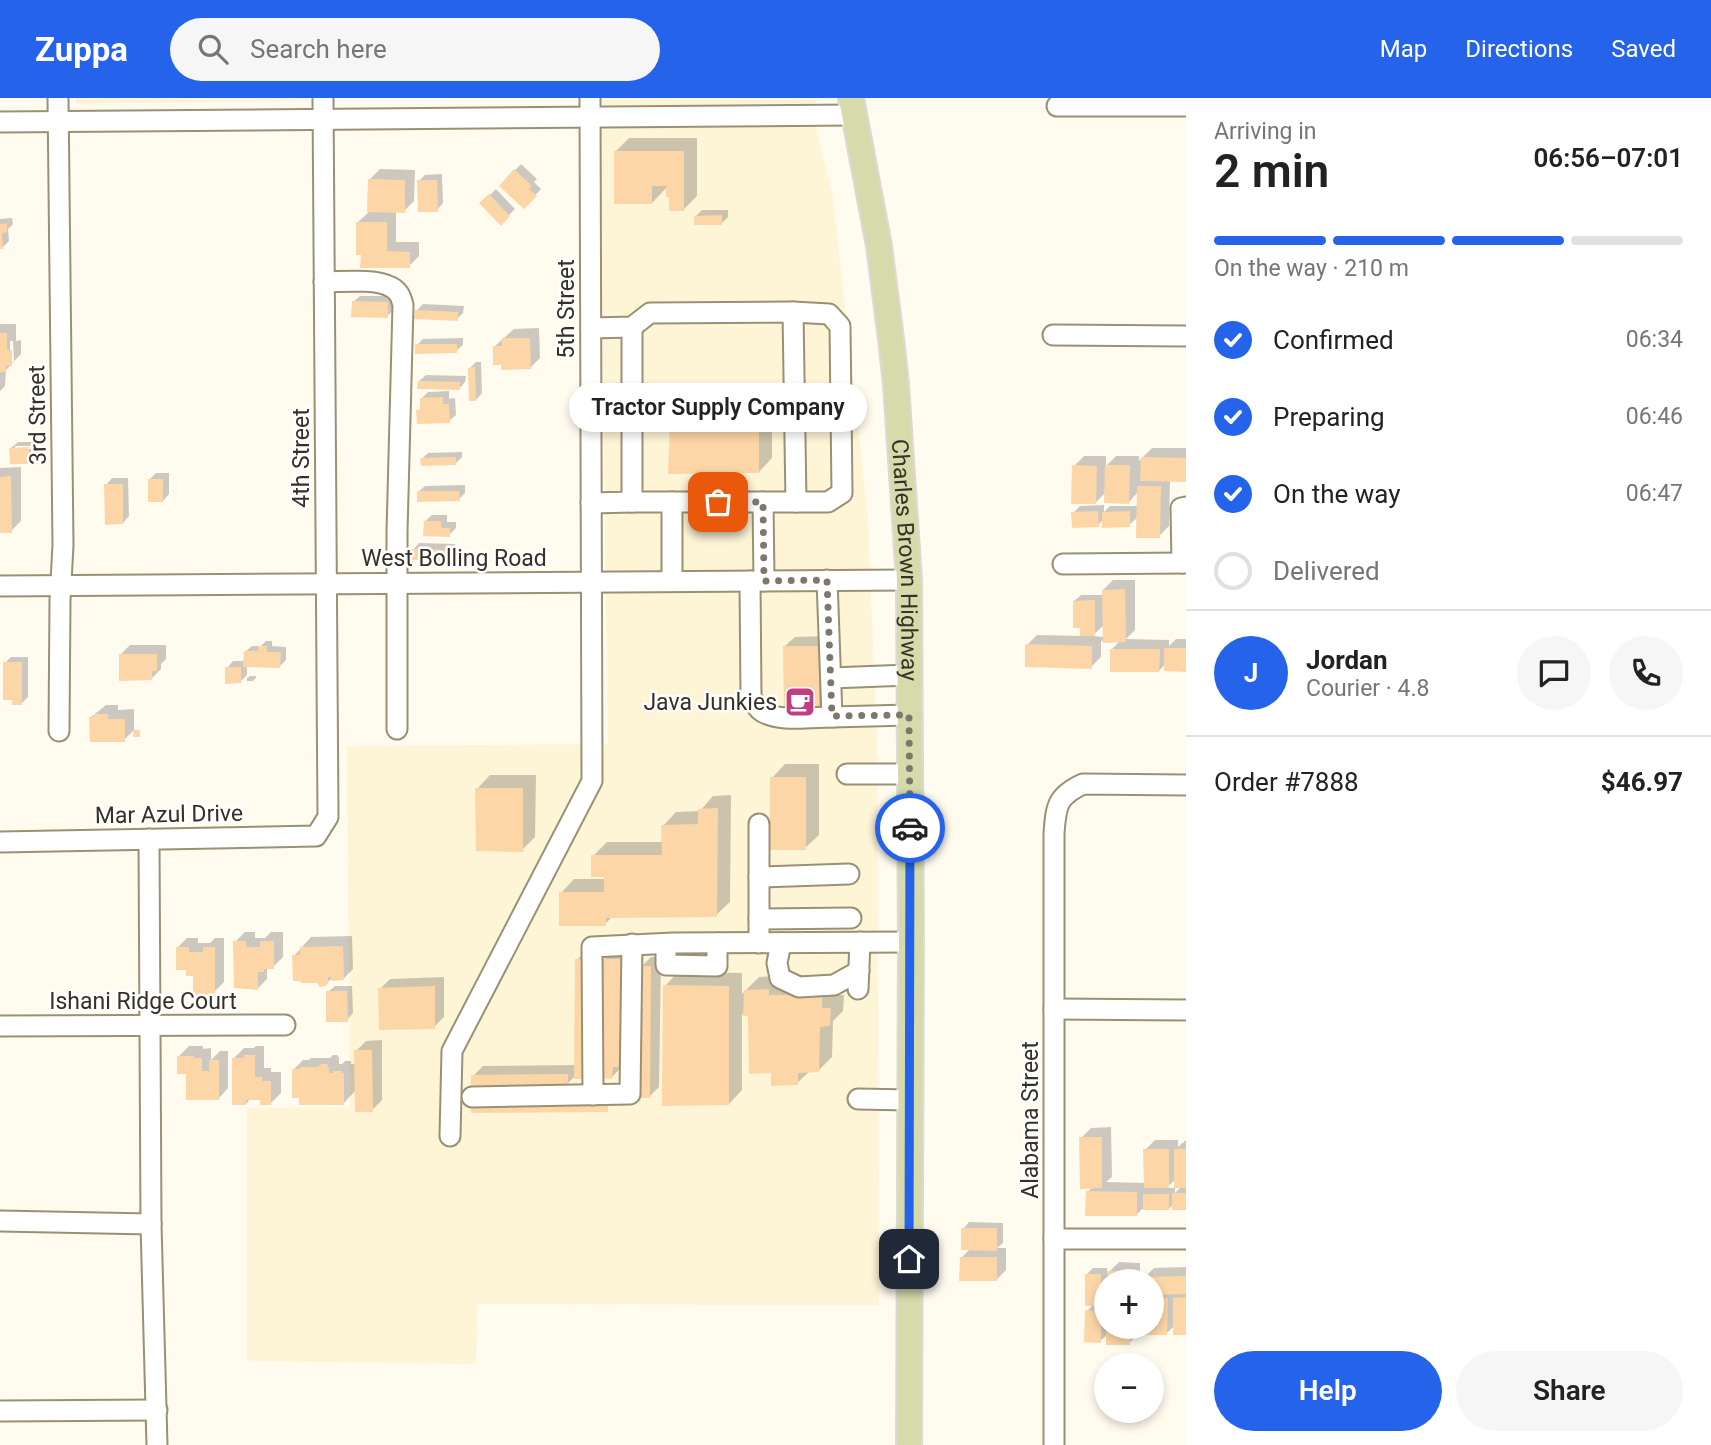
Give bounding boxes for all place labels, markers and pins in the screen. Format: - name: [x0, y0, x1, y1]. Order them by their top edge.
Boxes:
- callout: Tractor Supply Company: [569, 383, 867, 432]
- pin: [688, 472, 748, 532]
- cafe icon: Java Junkies: [783, 685, 817, 719]
- place label: Java Junkies: [643, 689, 777, 716]
- pin: [879, 1229, 939, 1289]

